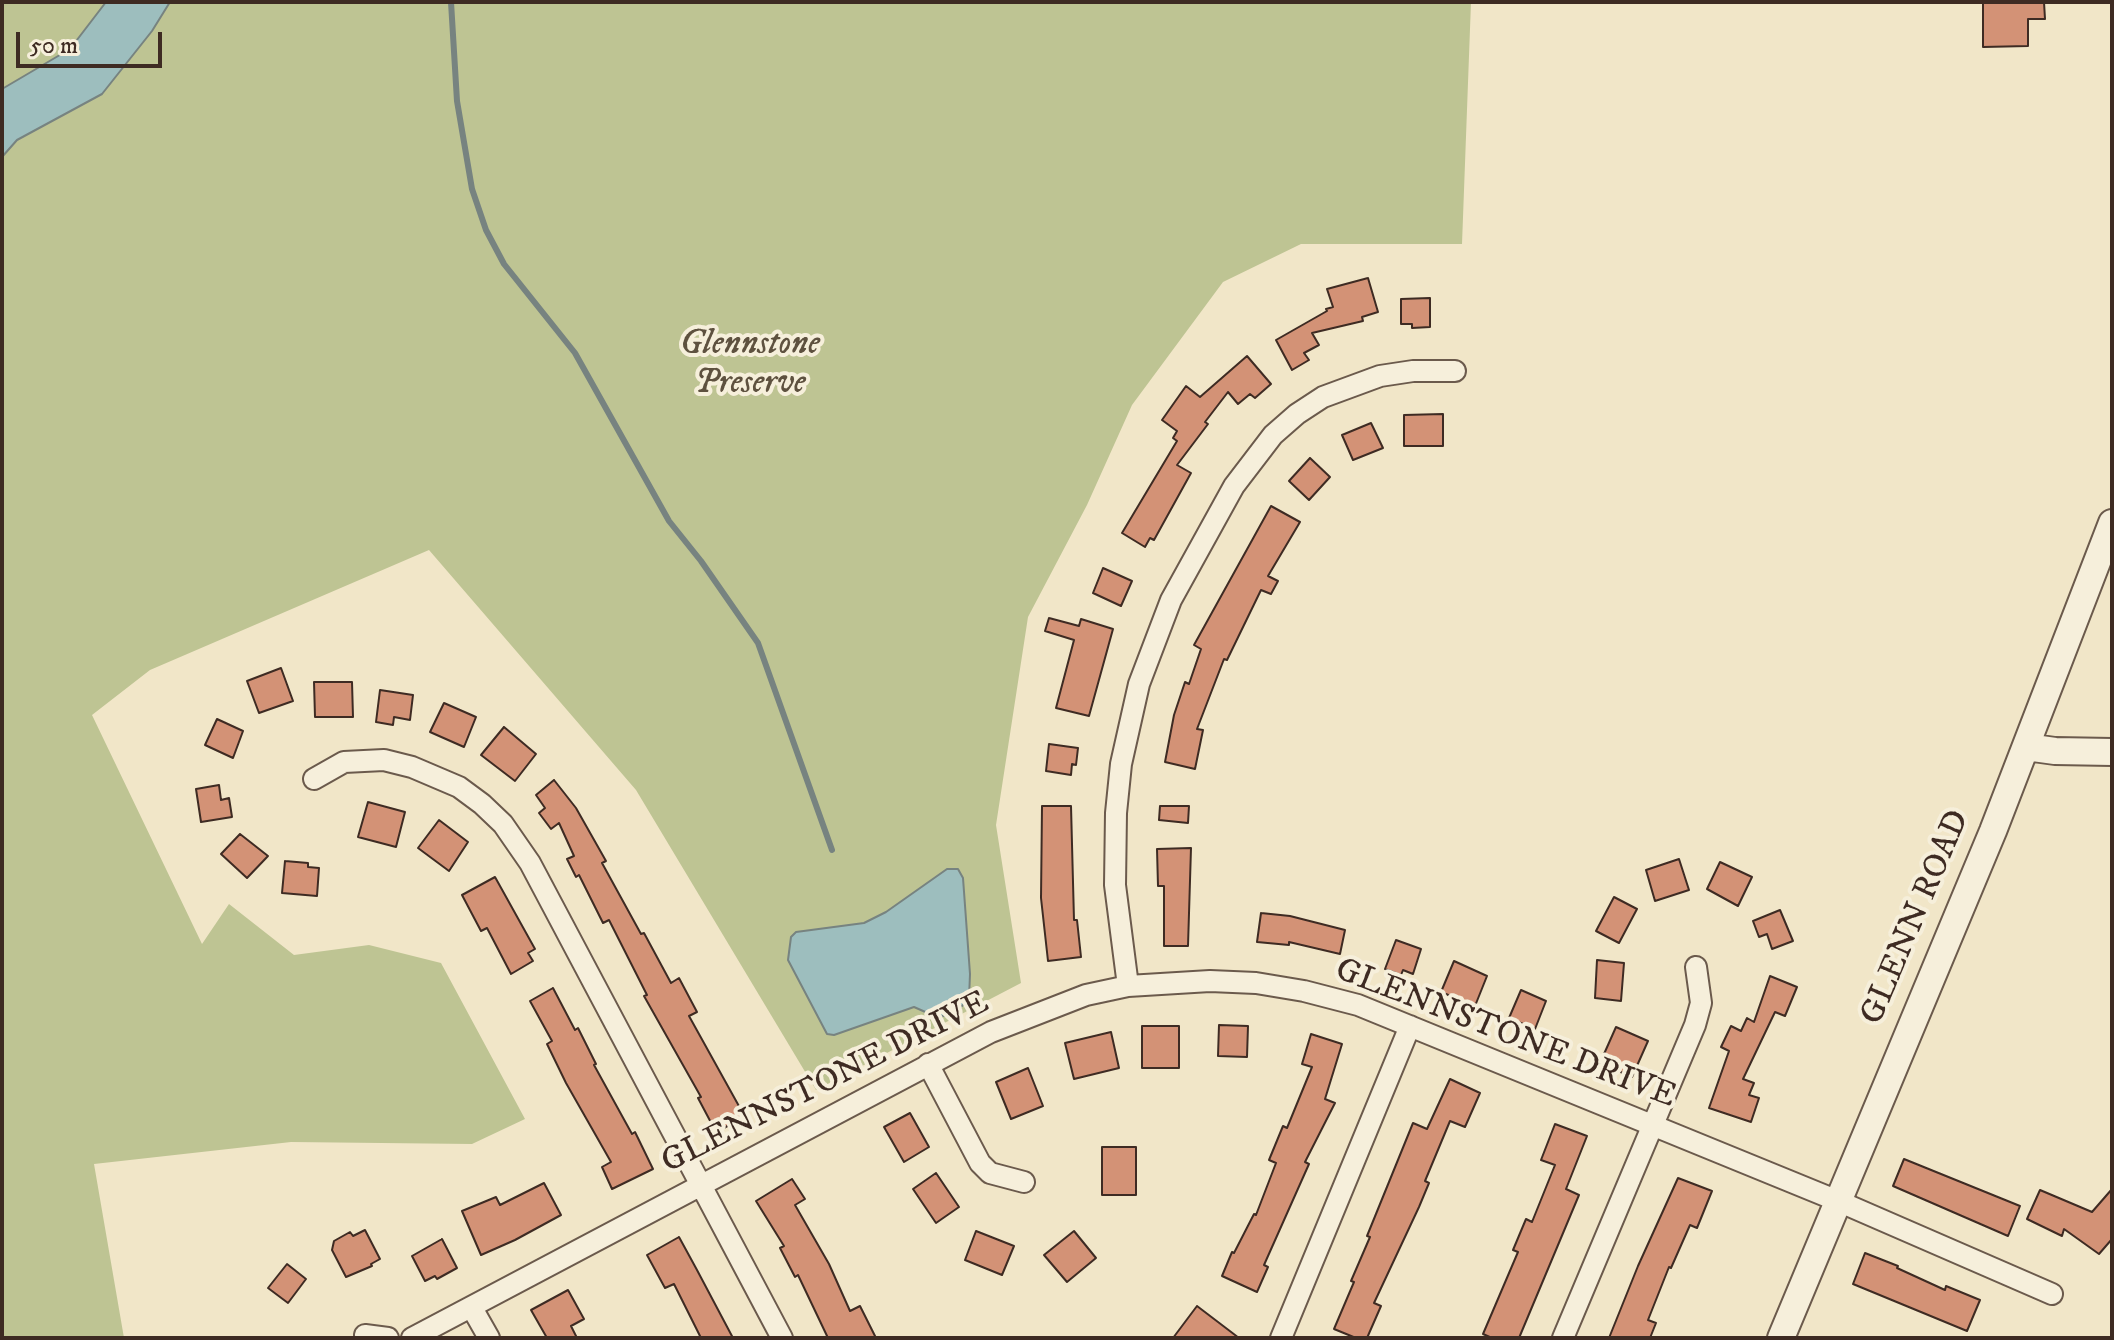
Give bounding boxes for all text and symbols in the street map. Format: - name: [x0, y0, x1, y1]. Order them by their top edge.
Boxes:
- scale bar: [20, 16, 166, 66]
- text: 50 m: [30, 31, 78, 61]
- park label: Glennstone Preserve: [680, 326, 820, 406]
- street label: GLENN ROAD: [1854, 805, 1980, 1031]
- street label: GLENNSTONE DRIVE: [1329, 951, 1681, 1119]
- street label: GLENNSTONE DRIVE: [656, 984, 996, 1184]

